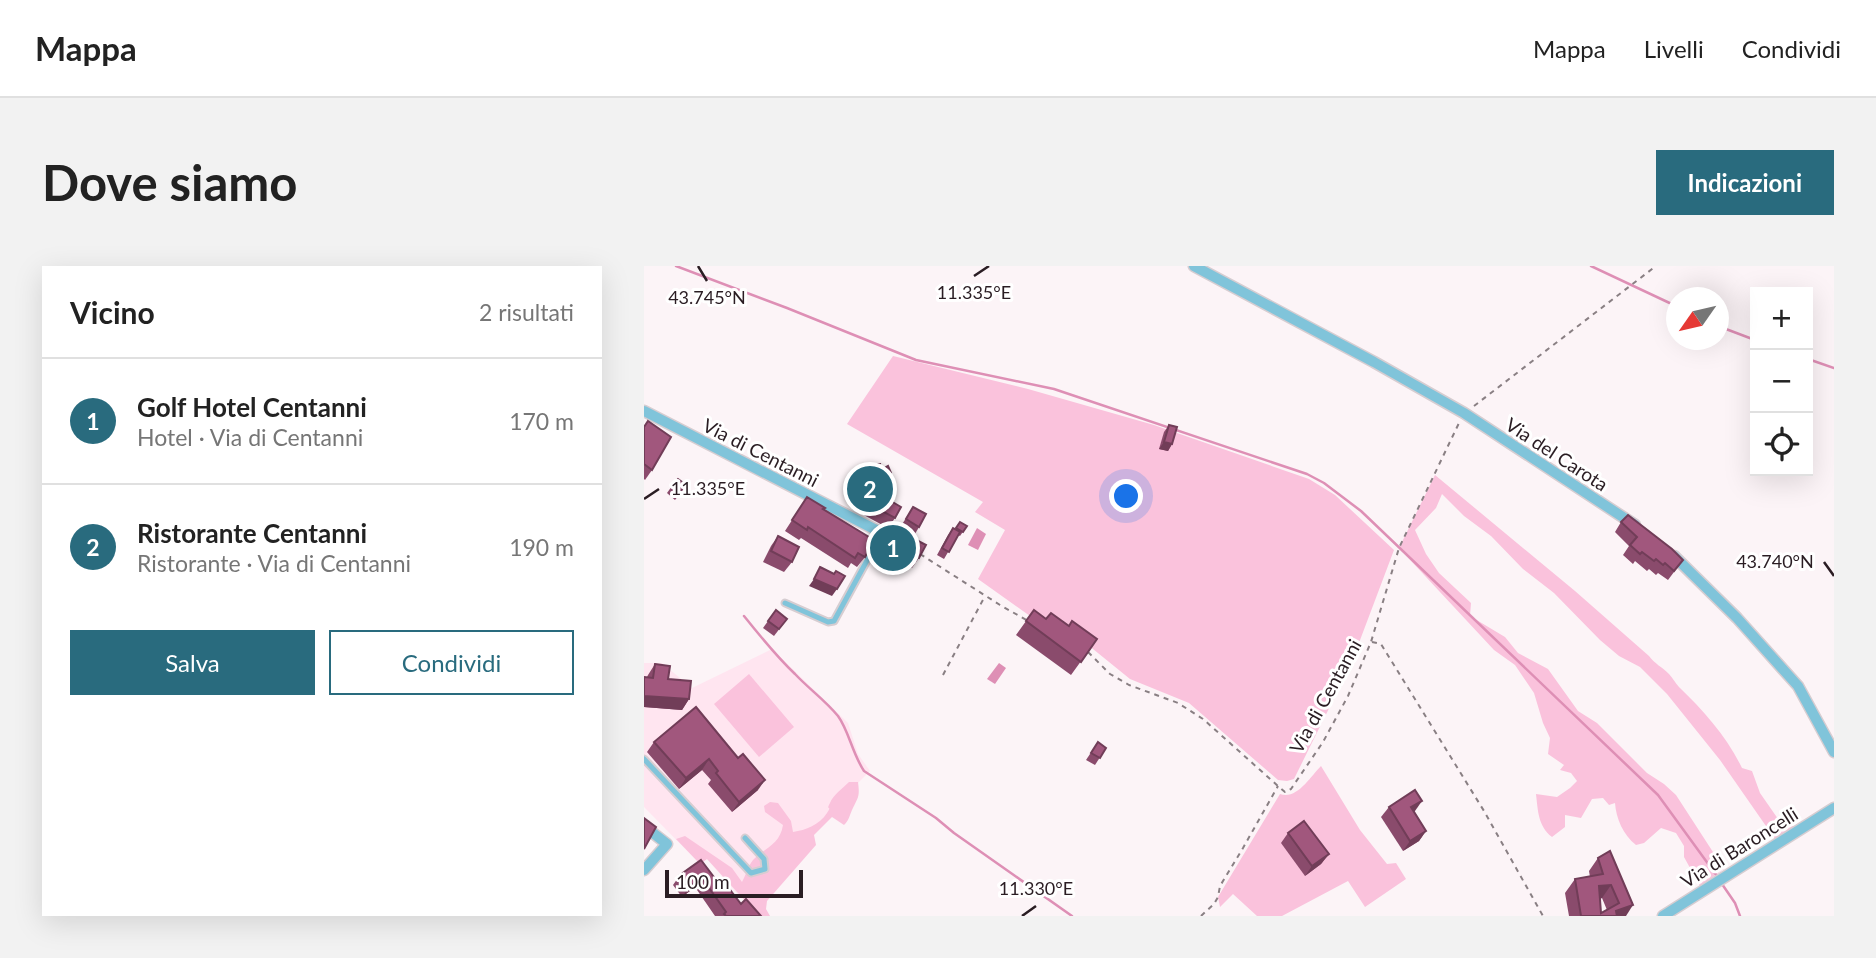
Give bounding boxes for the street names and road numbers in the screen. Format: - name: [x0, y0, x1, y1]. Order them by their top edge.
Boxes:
- street label: Via del Carota: [1502, 412, 1612, 496]
- street label: Via di Centanni: [699, 413, 823, 491]
- street label: Via di Centanni: [1284, 635, 1366, 757]
- street label: Via di Baroncelli: [1676, 802, 1802, 892]

